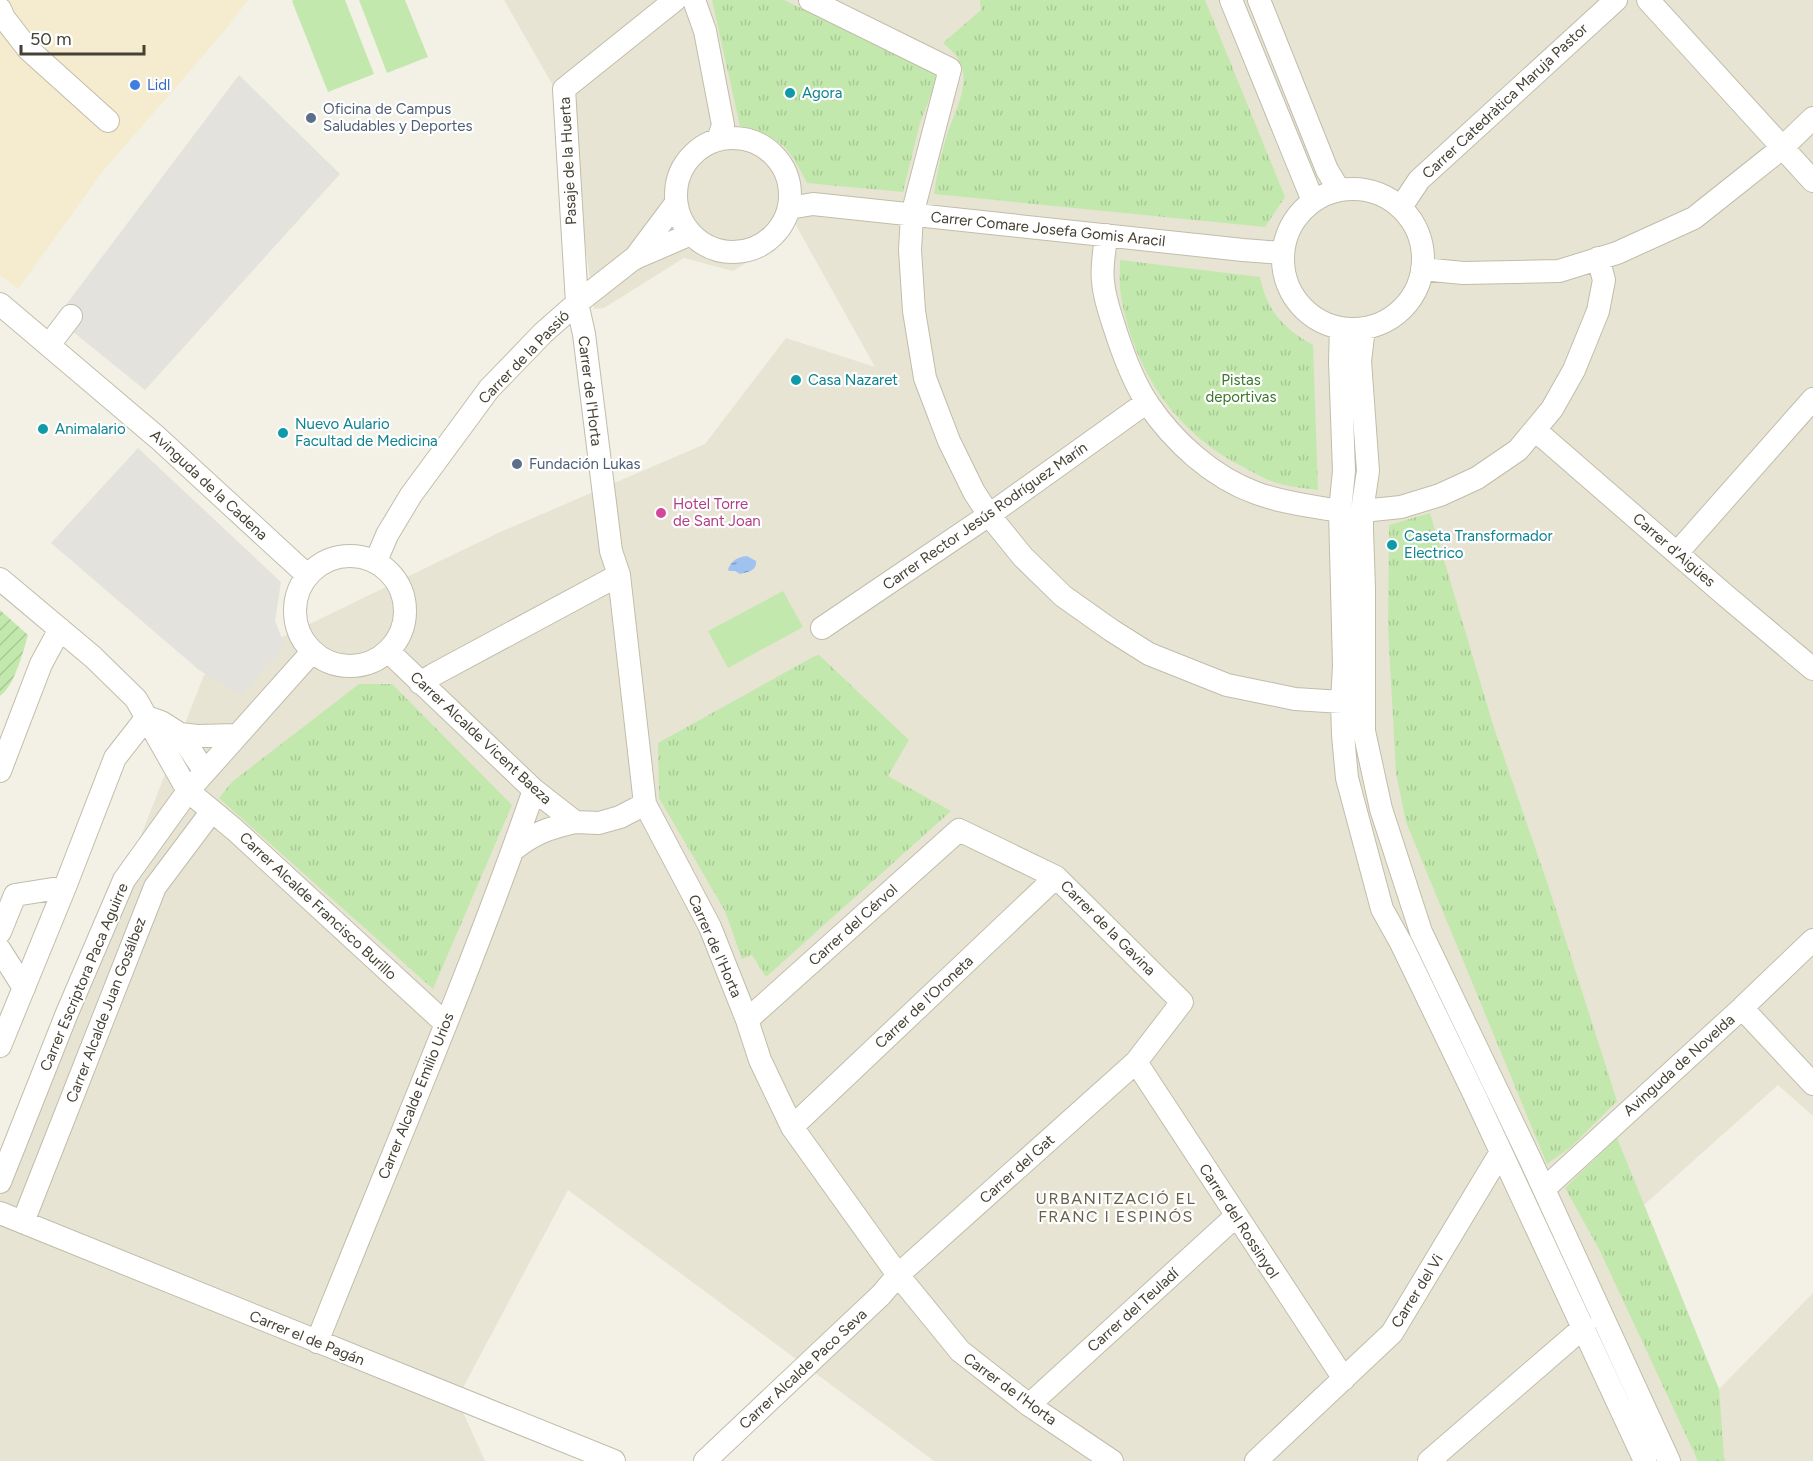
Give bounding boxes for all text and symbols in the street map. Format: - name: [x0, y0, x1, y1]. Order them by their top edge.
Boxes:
- scale bar: [21, 18, 144, 56]
- street label: Carrer Catedràtica Maruja Pastor: [1419, 19, 1591, 183]
- text: 50 m: [30, 28, 72, 50]
- place label: Lidl: [147, 76, 170, 94]
- marker: Lidl: [128, 78, 142, 92]
- place label: Agora: [802, 84, 842, 102]
- marker: Agora: [783, 86, 797, 100]
- street label: Pasaje de la Huerta: [556, 96, 580, 226]
- place label: Oficina de Campus Saludables y Deportes: [323, 100, 473, 135]
- marker: Oficina de Campus Saludables y Deportes: [304, 111, 318, 125]
- street label: Carrer Comare Josefa Gomis Aracil: [930, 208, 1166, 250]
- street label: Carrer de la Passió: [475, 306, 573, 408]
- street label: Carrer de l'Horta: [574, 335, 606, 447]
- place label: Casa Nazaret: [808, 371, 898, 389]
- park label: Pistas deportivas: [1205, 371, 1277, 406]
- marker: Casa Nazaret: [789, 373, 803, 387]
- place label: Nuevo Aulario Facultad de Medicina: [295, 415, 438, 450]
- place label: Animalario: [55, 420, 126, 438]
- marker: Animalario: [36, 422, 50, 436]
- street label: Avinguda de la Cadena: [147, 426, 271, 544]
- marker: Nuevo Aulario Facultad de Medicina: [276, 426, 290, 440]
- street label: Carrer Rector Jesús Rodríguez Marín: [879, 438, 1091, 594]
- place label: Fundación Lukas: [529, 455, 640, 473]
- marker: Fundación Lukas: [510, 457, 524, 471]
- place label: Hotel Torre de Sant Joan: [673, 495, 761, 530]
- marker: Hotel Torre de Sant Joan: [654, 506, 668, 520]
- street label: Carrer d'Aigües: [1629, 509, 1719, 591]
- place label: Caseta Transformador Electrico: [1404, 527, 1553, 562]
- marker: Caseta Transformador Electrico: [1385, 538, 1399, 552]
- street label: Carrer Alcalde Vicent Baeza: [407, 668, 555, 808]
- street label: Carrer Alcalde Francisco Burillo: [236, 828, 401, 984]
- street label: Carrer de la Gavina: [1057, 877, 1159, 979]
- street label: Carrer Escriptora Paca Aguirre: [36, 880, 132, 1074]
- street label: Carrer del Cérvol: [805, 880, 901, 970]
- street label: Carrer de l'Horta: [684, 892, 746, 1000]
- street label: Carrer Alcalde Juan Gosálbez: [62, 915, 150, 1105]
- street label: Carrer de l'Oroneta: [871, 952, 977, 1052]
- street label: Carrer Alcalde Emilio Urios: [374, 1010, 458, 1182]
- street label: Avinguda de Novelda: [1620, 1010, 1738, 1120]
- street label: Carrer del Gat: [976, 1131, 1058, 1207]
- street label: Carrer del Rossinyol: [1195, 1160, 1283, 1282]
- district label: URBANITZACIÓ EL FRANC I ESPINÓS: [1036, 1189, 1196, 1226]
- street label: Carrer del Vi: [1387, 1251, 1447, 1331]
- street label: Carrer del Teuladí: [1084, 1263, 1184, 1356]
- street label: Carrer Alcalde Paco Seva: [735, 1305, 871, 1433]
- street label: Carrer el de Pagán: [247, 1307, 367, 1369]
- street label: Carrer de l'Horta: [960, 1349, 1060, 1429]

